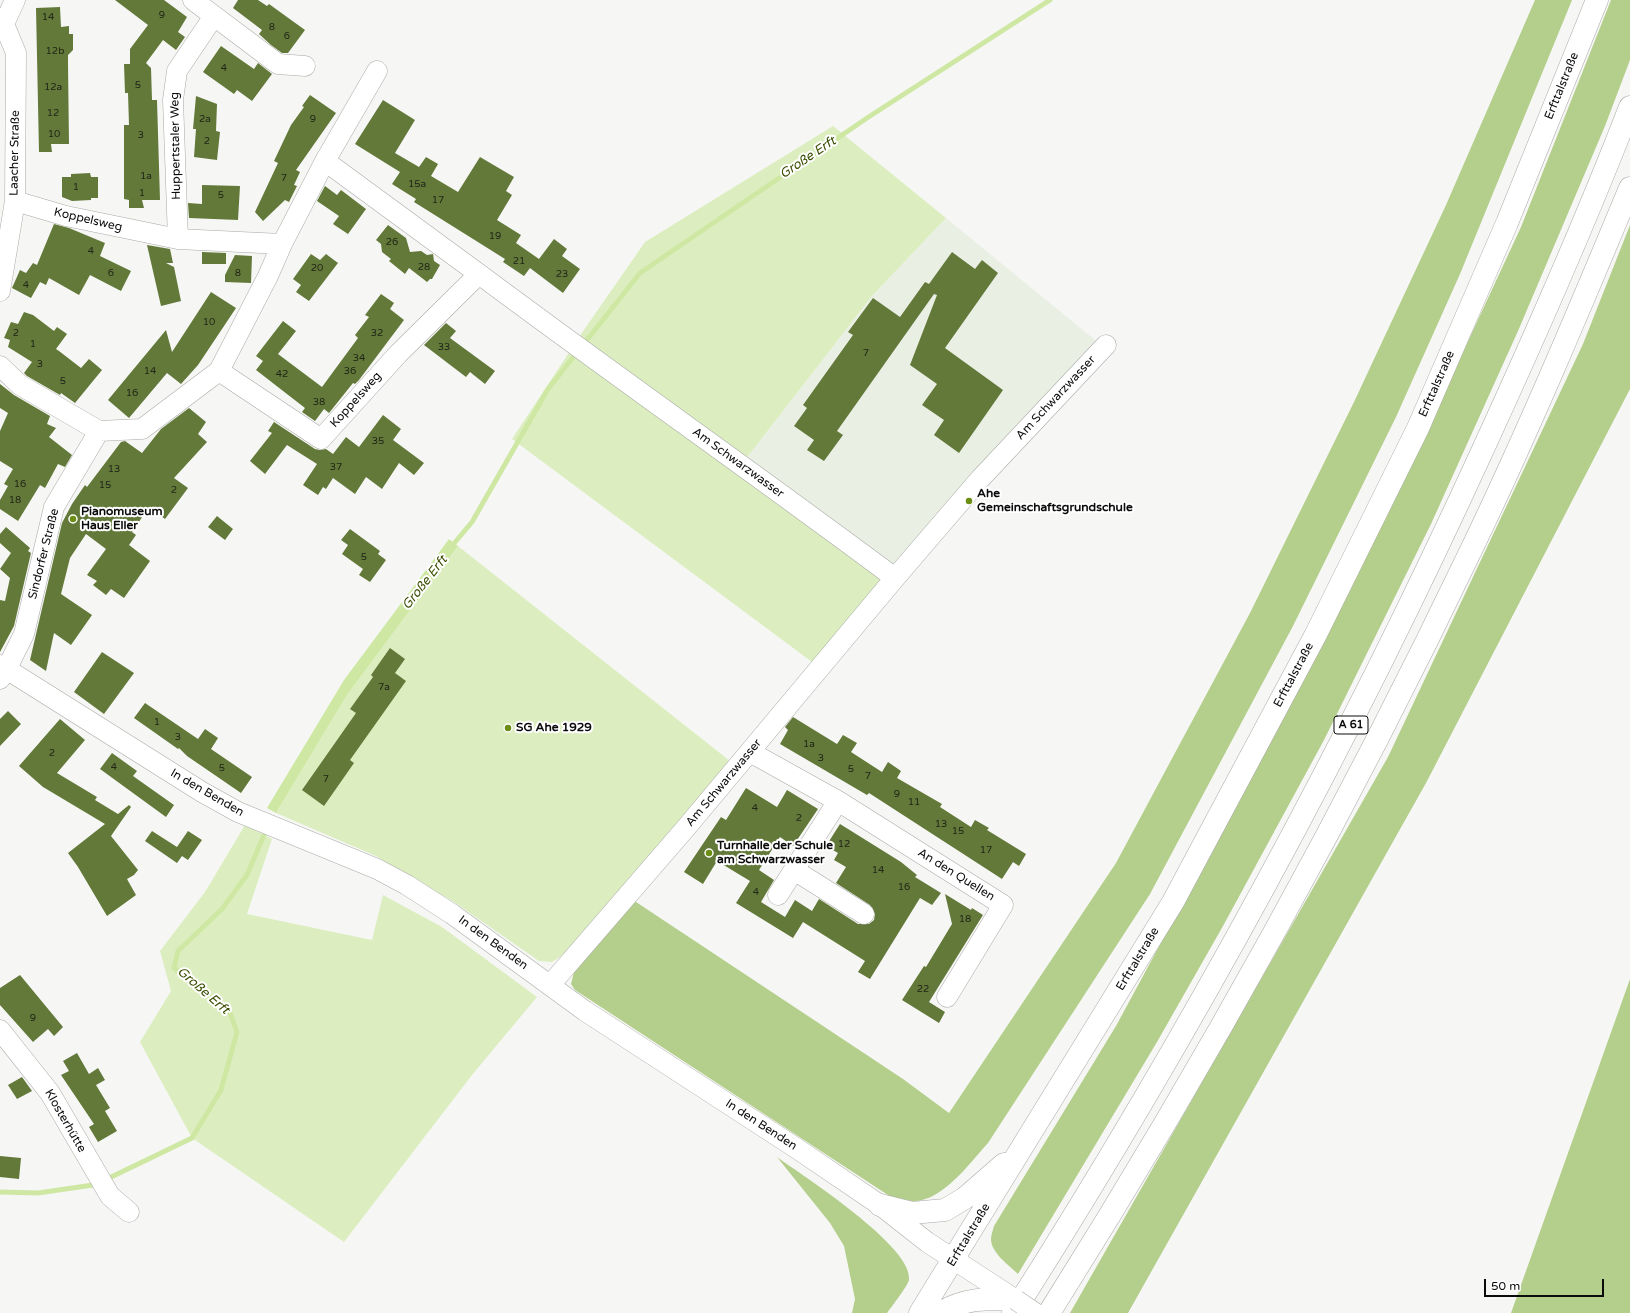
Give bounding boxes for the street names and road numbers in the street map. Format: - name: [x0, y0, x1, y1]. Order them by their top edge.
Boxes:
- street label: Erfttalstraße: [1542, 50, 1582, 122]
- street label: Huppertstaler Weg: [168, 92, 184, 200]
- street label: Laacher Straße: [7, 110, 23, 196]
- street label: Koppelsweg: [52, 205, 124, 235]
- street label: Erfttalstraße: [1416, 349, 1458, 419]
- street label: Am Schwarzwasser: [1013, 353, 1099, 443]
- street label: Koppelsweg: [327, 369, 385, 431]
- street label: Am Schwarzwasser: [689, 425, 787, 501]
- street label: Sindorfer Straße: [26, 507, 62, 601]
- street label: Erfttalstraße: [1271, 640, 1317, 710]
- road number: A 61: [1334, 716, 1368, 734]
- street label: Am Schwarzwasser: [683, 736, 765, 830]
- street label: In den Benden: [168, 766, 246, 820]
- street label: An den Quellen: [915, 846, 997, 904]
- street label: In den Benden: [455, 913, 531, 973]
- street label: Erfttalstraße: [1113, 925, 1163, 993]
- street label: Klosterhütte: [41, 1087, 89, 1155]
- street label: In den Benden: [722, 1096, 800, 1154]
- street label: Erfttalstraße: [944, 1201, 994, 1269]

